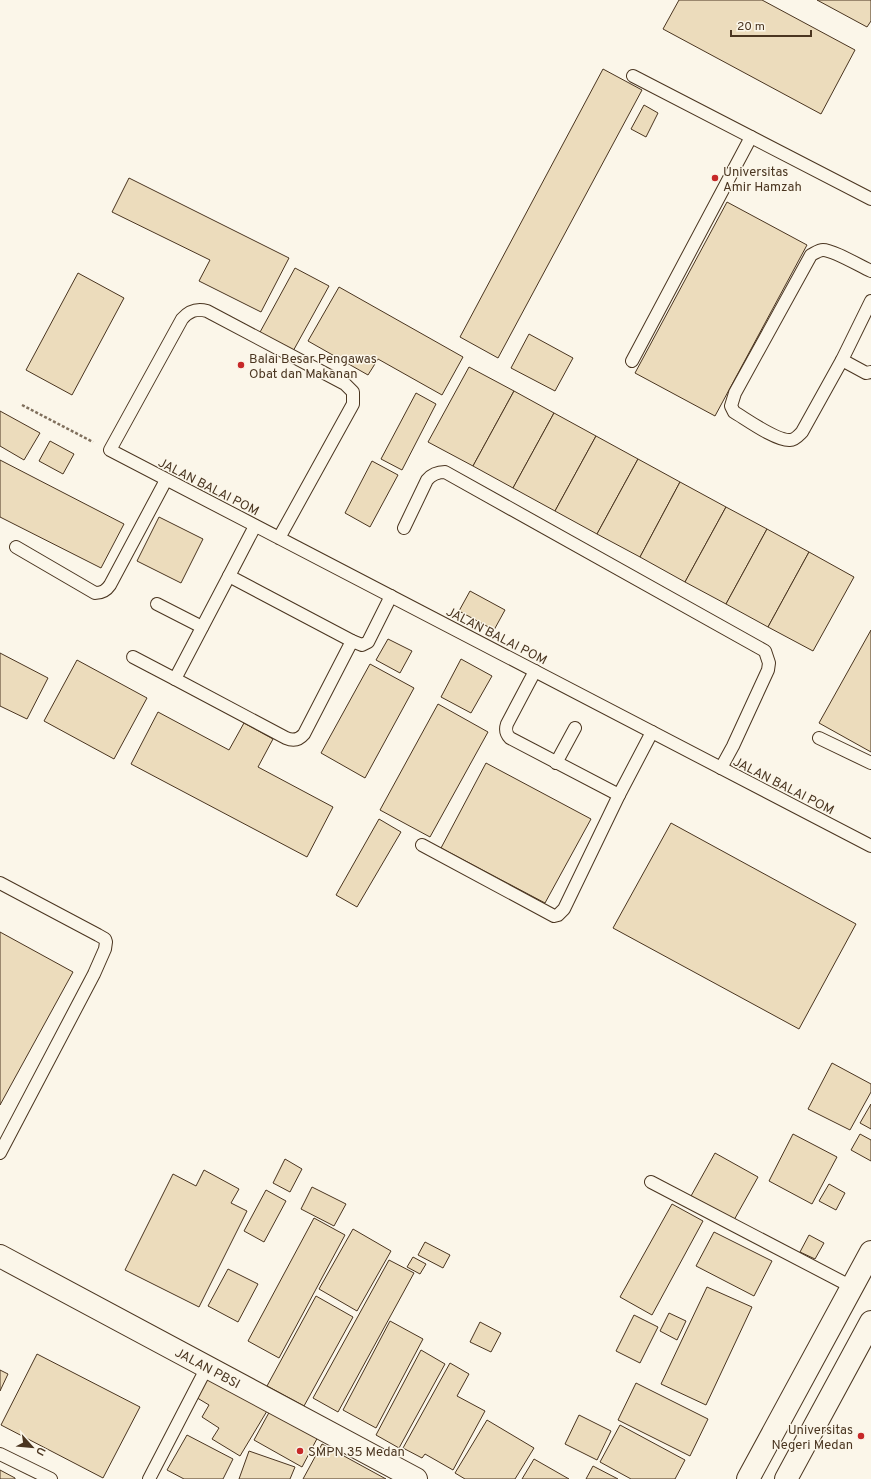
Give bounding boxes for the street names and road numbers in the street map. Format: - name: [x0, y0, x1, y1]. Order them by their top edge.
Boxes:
- street label: JALAN BALAI POM: [155, 455, 261, 520]
- street label: JALAN BALAI POM: [443, 604, 549, 669]
- street label: JALAN BALAI POM: [730, 754, 836, 819]
- street label: JALAN PBSI: [172, 1345, 242, 1393]

